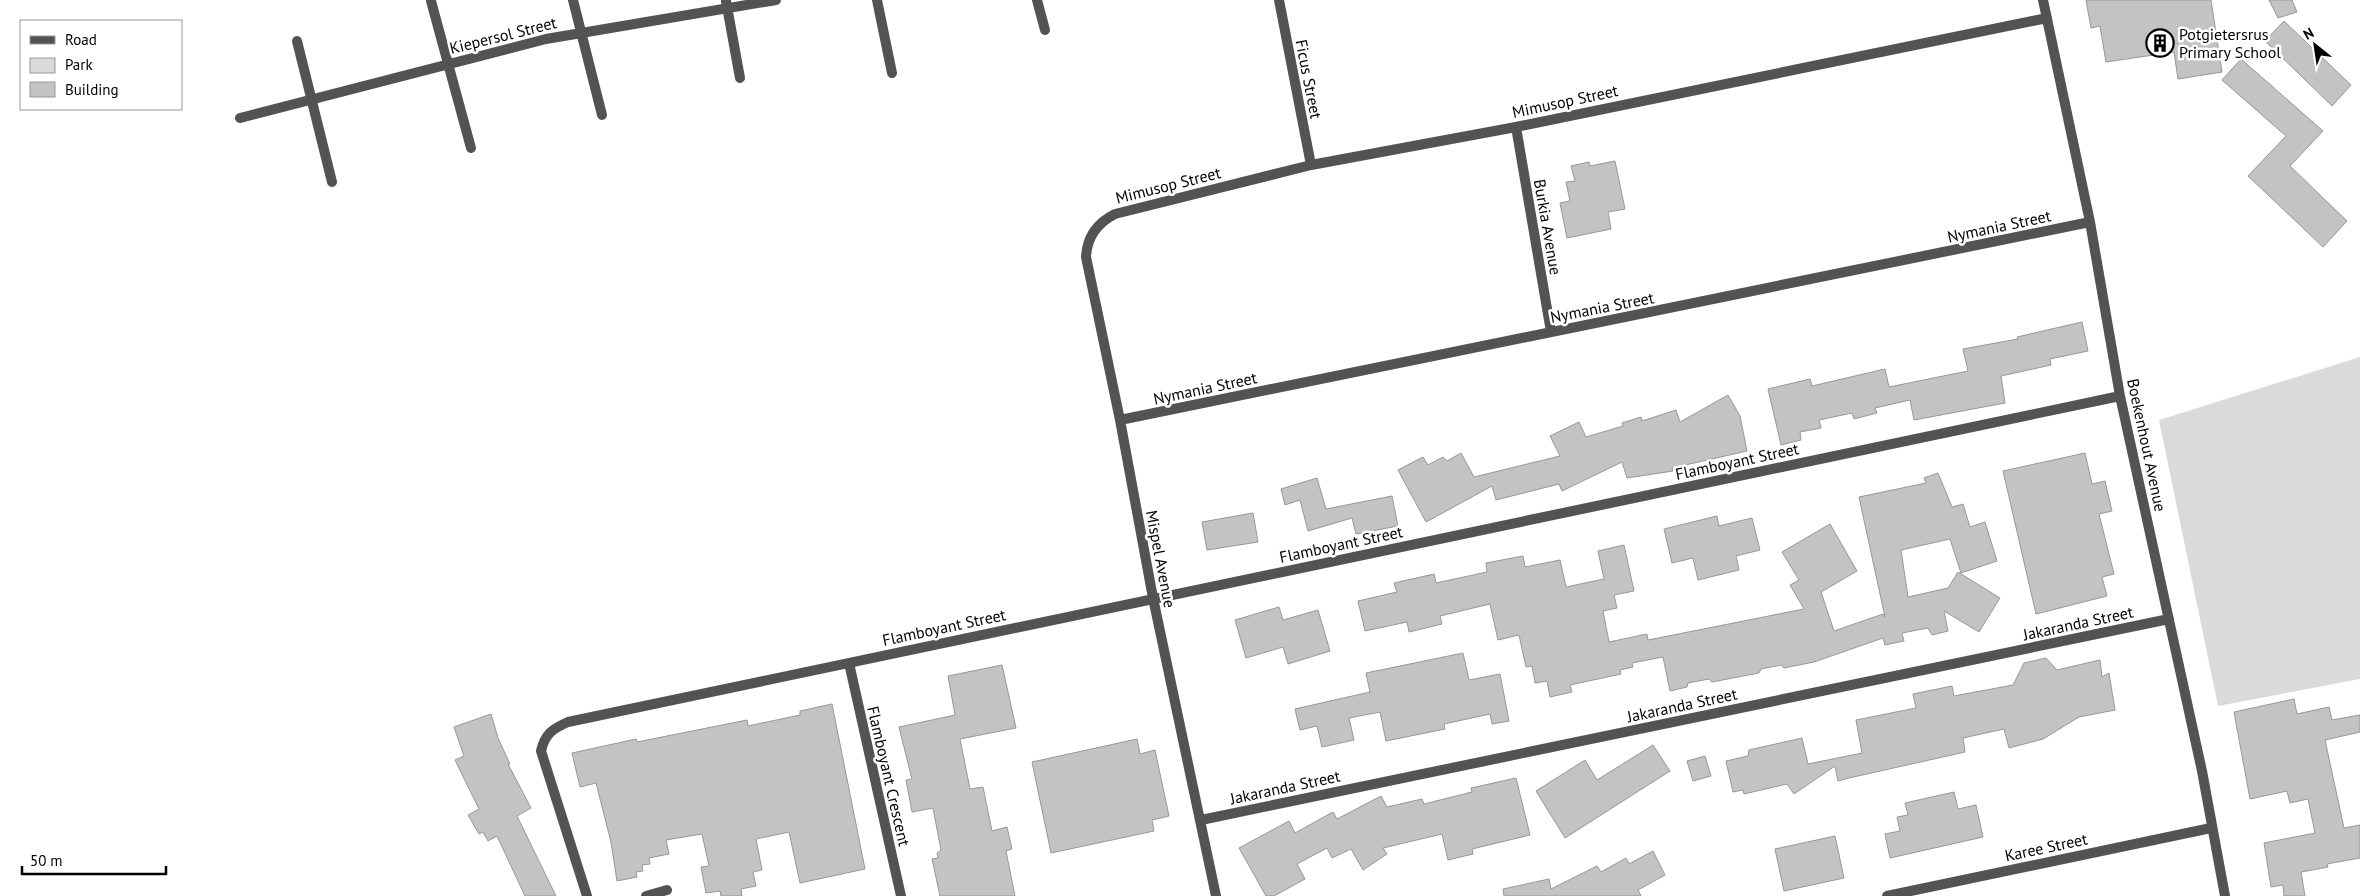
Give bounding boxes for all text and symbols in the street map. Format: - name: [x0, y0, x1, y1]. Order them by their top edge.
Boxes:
- street label: Kiepersol Street: [447, 12, 559, 58]
- legend: [20, 20, 182, 110]
- north arrow: [2290, 20, 2340, 70]
- place label: Potgietersrus Primary School: [2179, 24, 2281, 62]
- text: N: [2300, 24, 2317, 44]
- building icon: Potgietersrus Primary School: [2145, 28, 2175, 58]
- text: Road: [65, 30, 97, 49]
- street label: Ficus Street: [1292, 38, 1327, 121]
- text: Park: [65, 55, 93, 74]
- text: Building: [65, 80, 119, 99]
- street label: Mimusop Street: [1510, 80, 1620, 122]
- street label: Mimusop Street: [1113, 162, 1223, 208]
- street label: Burkia Avenue: [1530, 177, 1566, 277]
- street label: Nymania Street: [1945, 205, 2053, 247]
- street label: Nymania Street: [1548, 287, 1656, 327]
- street label: Nymania Street: [1151, 367, 1259, 409]
- street label: Boekenhout Avenue: [2123, 377, 2171, 513]
- street label: Flamboyant Street: [1673, 438, 1801, 484]
- street label: Mispel Avenue: [1142, 509, 1180, 609]
- street label: Flamboyant Street: [1277, 521, 1405, 567]
- street label: Jakaranda Street: [2020, 601, 2135, 645]
- street label: Flamboyant Street: [880, 604, 1008, 650]
- street label: Jakaranda Street: [1624, 683, 1739, 727]
- street label: Flamboyant Crescent: [863, 704, 915, 849]
- street label: Jakaranda Street: [1227, 765, 1342, 809]
- street label: Karee Street: [2003, 828, 2090, 866]
- scale bar: [22, 844, 166, 876]
- text: 50 m: [30, 851, 63, 870]

